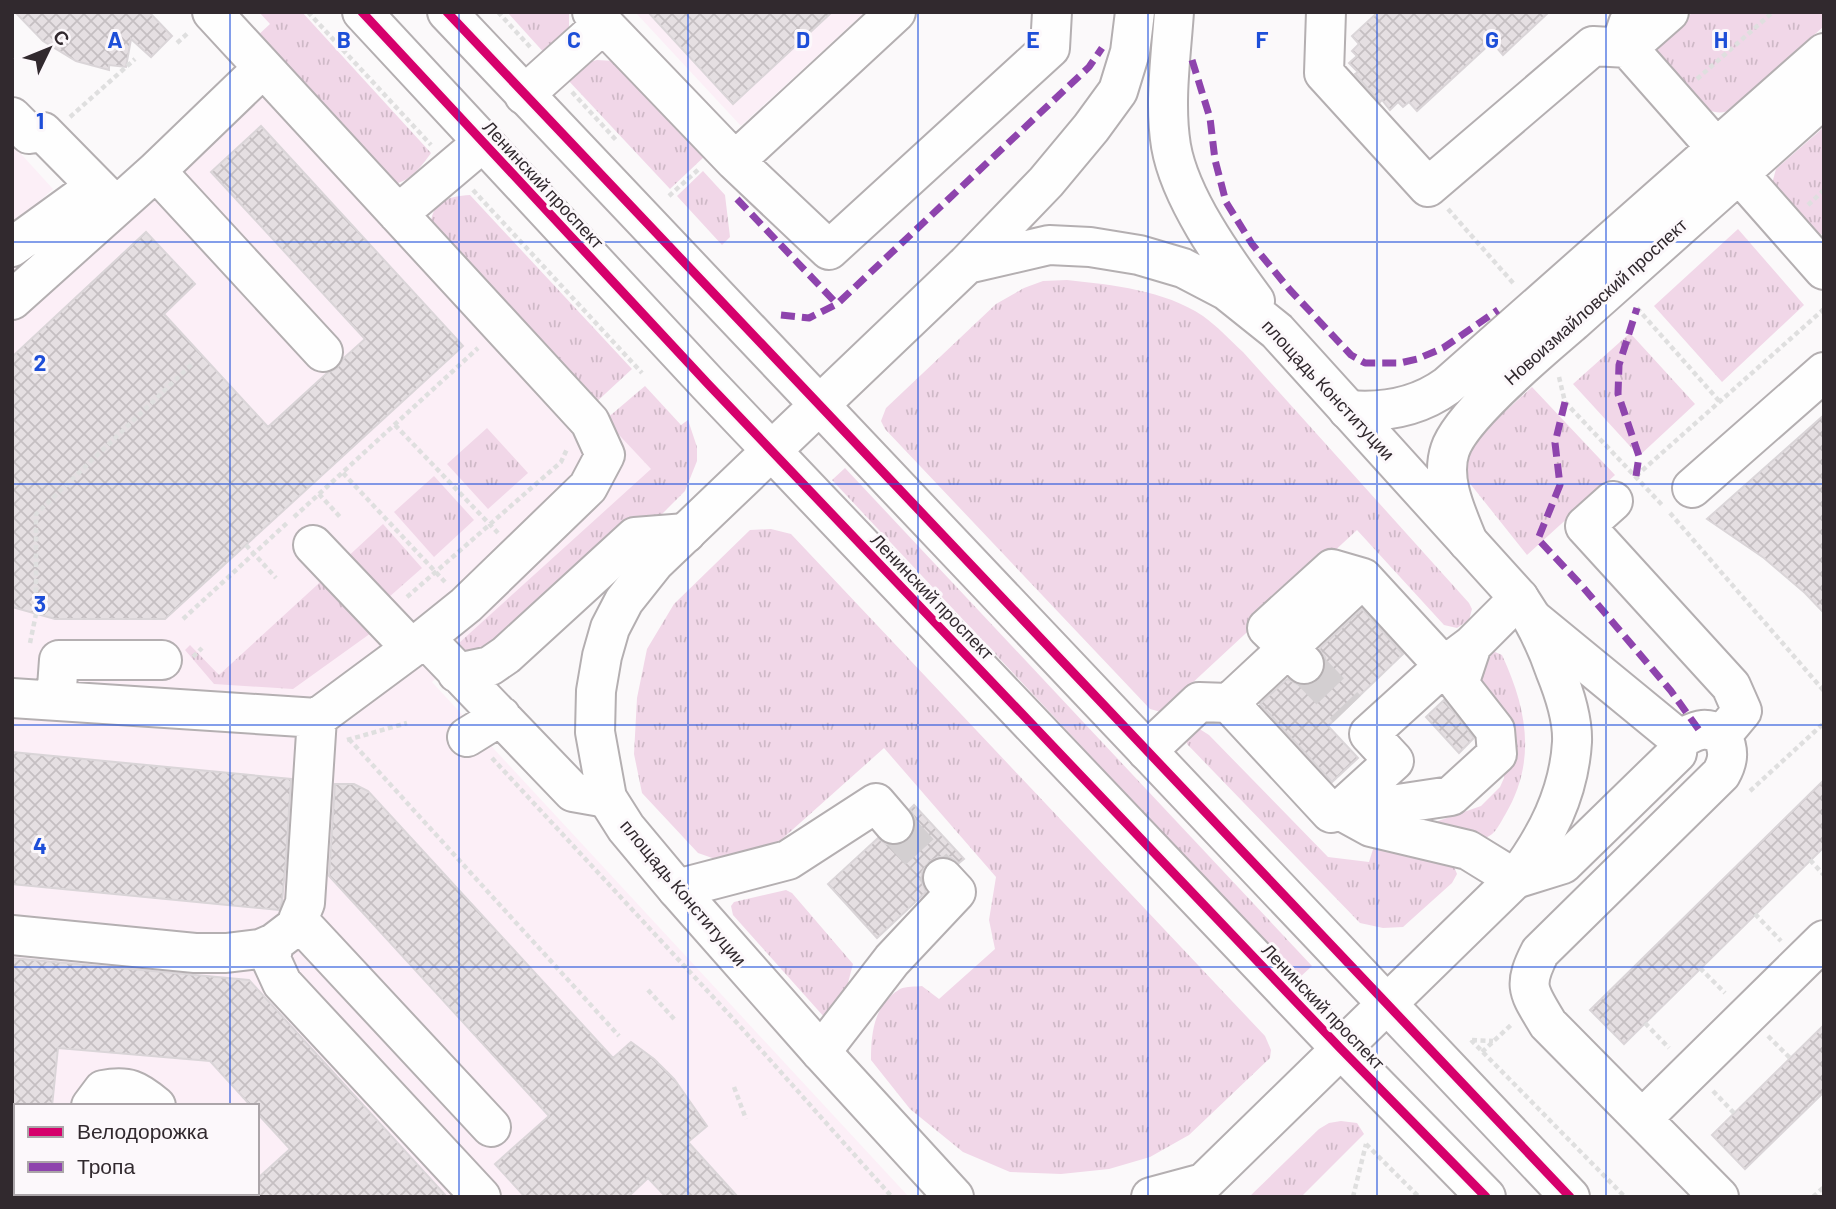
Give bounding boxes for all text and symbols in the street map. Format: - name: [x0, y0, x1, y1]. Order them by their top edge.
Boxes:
- north arrow: [14, 14, 84, 84]
- text: С: [49, 24, 75, 50]
- text: A: [107, 25, 123, 53]
- text: B: [337, 25, 351, 53]
- text: C: [567, 25, 581, 53]
- text: D: [796, 25, 810, 53]
- text: E: [1026, 25, 1040, 53]
- text: F: [1256, 25, 1269, 53]
- text: G: [1485, 25, 1499, 53]
- text: H: [1714, 25, 1728, 53]
- text: 1: [36, 106, 44, 134]
- street label: Ленинский проспект: [479, 116, 609, 253]
- street label: Новоизмайловский проспект: [1499, 213, 1691, 389]
- street label: площадь Конституции: [1258, 314, 1400, 464]
- text: 2: [34, 348, 46, 376]
- street label: Ленинский проспект: [867, 529, 999, 664]
- text: 3: [34, 589, 46, 617]
- street label: площадь Конституции: [616, 815, 751, 970]
- text: 4: [33, 831, 47, 859]
- street label: Ленинский проспект: [1258, 939, 1390, 1074]
- legend: [14, 1104, 259, 1195]
- text: Велодорожка: [77, 1118, 208, 1143]
- text: Тропа: [77, 1153, 135, 1178]

